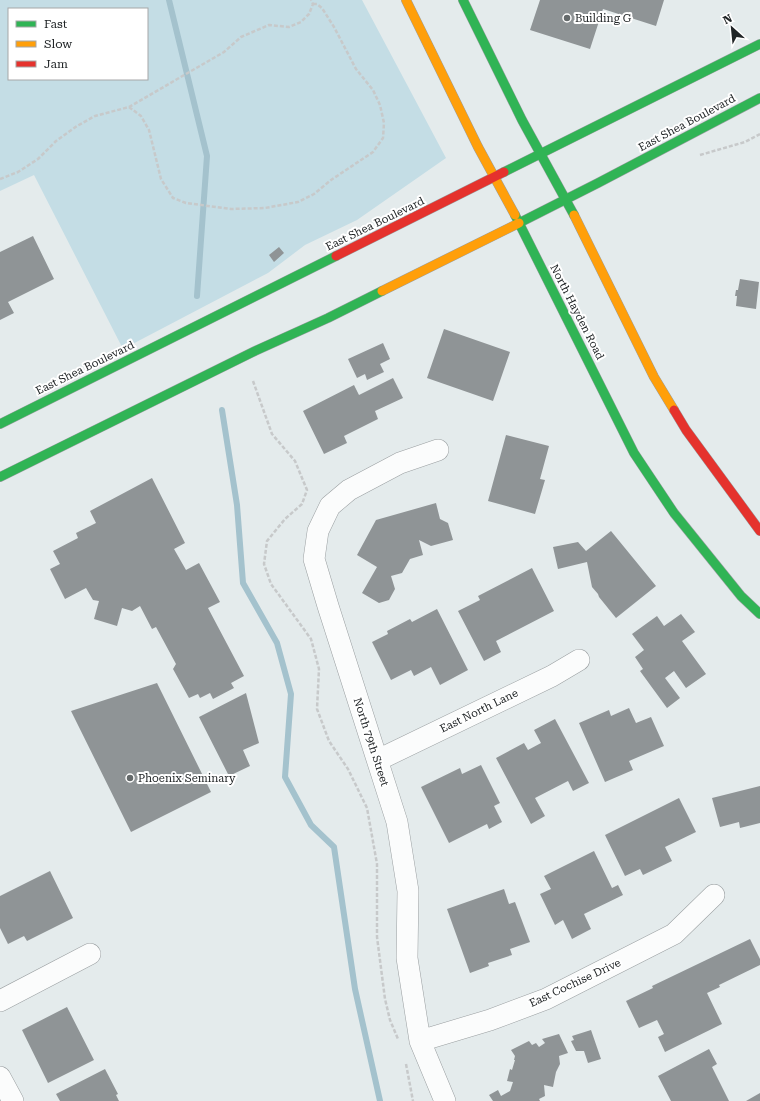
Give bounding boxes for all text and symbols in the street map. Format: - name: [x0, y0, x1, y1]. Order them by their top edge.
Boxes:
- legend: [8, 8, 148, 80]
- north arrow: [712, 8, 752, 48]
- place label: Building G: [575, 12, 632, 25]
- text: N: [721, 12, 735, 27]
- marker: Building G: [562, 13, 572, 23]
- text: Fast: [44, 17, 68, 31]
- text: Slow: [44, 37, 72, 51]
- text: Jam: [44, 57, 68, 71]
- street label: East Shea Boulevard: [636, 92, 738, 154]
- street label: East Shea Boulevard: [324, 195, 426, 253]
- street label: North Hayden Road: [547, 262, 607, 362]
- street label: East Shea Boulevard: [34, 339, 136, 397]
- street label: East North Lane: [438, 686, 520, 736]
- street label: North 79th Street: [351, 696, 391, 788]
- place label: Phoenix Seminary: [138, 772, 236, 785]
- marker: Phoenix Seminary: [125, 773, 135, 783]
- street label: East Cochise Drive: [527, 956, 623, 1010]

